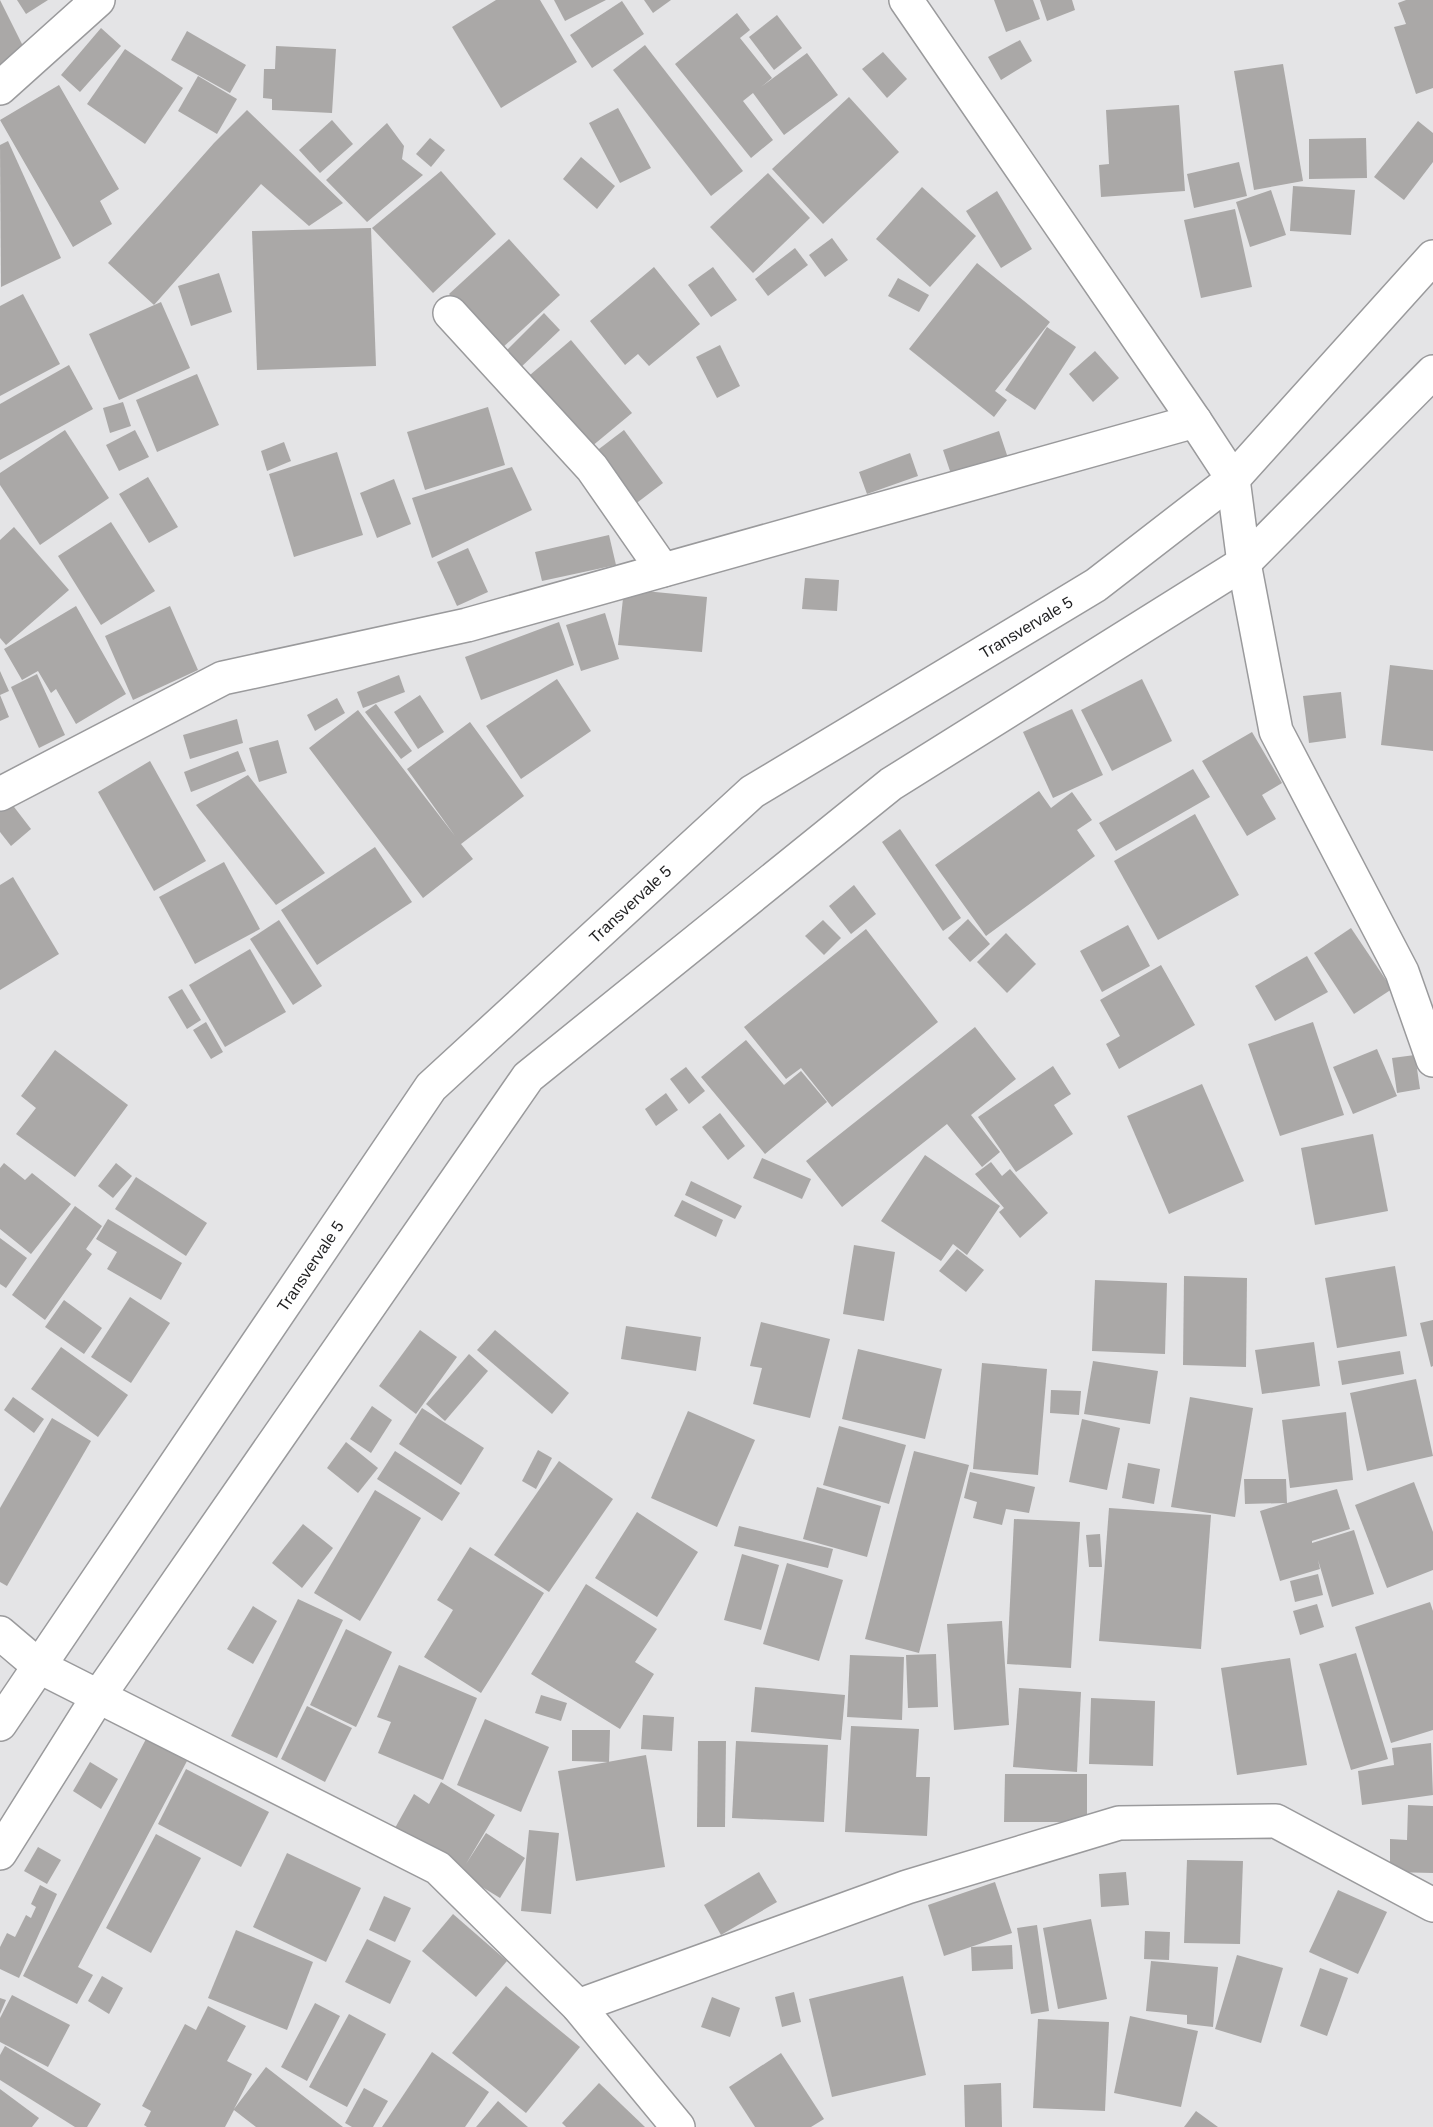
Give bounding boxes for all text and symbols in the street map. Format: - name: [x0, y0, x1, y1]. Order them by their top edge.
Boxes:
- street label: Transvervale 5: [977, 593, 1076, 662]
- street label: Transvervale 5: [586, 862, 675, 946]
- street label: Transvervale 5: [274, 1218, 347, 1315]

